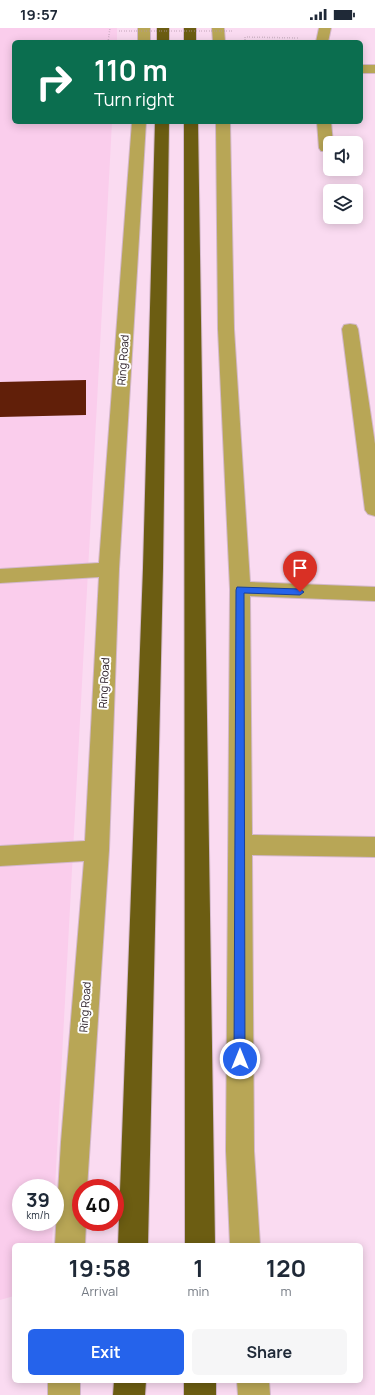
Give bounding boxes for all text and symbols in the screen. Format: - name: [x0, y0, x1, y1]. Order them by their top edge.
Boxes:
- text: 19:57: [20, 4, 58, 25]
- text: 110 m: [94, 51, 168, 89]
- icon: right: [28, 56, 80, 108]
- text: Turn right: [94, 87, 175, 111]
- map controls: [323, 136, 363, 224]
- button: sound: [323, 136, 363, 176]
- button: layers: [323, 184, 363, 224]
- street label: Ring Road: [113, 334, 132, 386]
- pin: [283, 551, 317, 592]
- icon: arrive: [289, 557, 311, 579]
- street label: Ring Road: [95, 657, 112, 709]
- street label: Ring Road: [75, 981, 94, 1033]
- position arrow: [219, 1038, 261, 1080]
- speed limit sign: 40: [72, 1179, 124, 1231]
- text: 39: [26, 1186, 50, 1213]
- text: km/h: [26, 1208, 50, 1222]
- text: 19:58: [69, 1251, 131, 1284]
- text: 1: [193, 1251, 204, 1284]
- text: 120: [266, 1251, 306, 1284]
- text: Arrival: [81, 1282, 118, 1300]
- text: min: [187, 1282, 209, 1300]
- text: m: [281, 1282, 292, 1300]
- button: Exit: [28, 1329, 184, 1375]
- button: Share: [192, 1329, 347, 1375]

